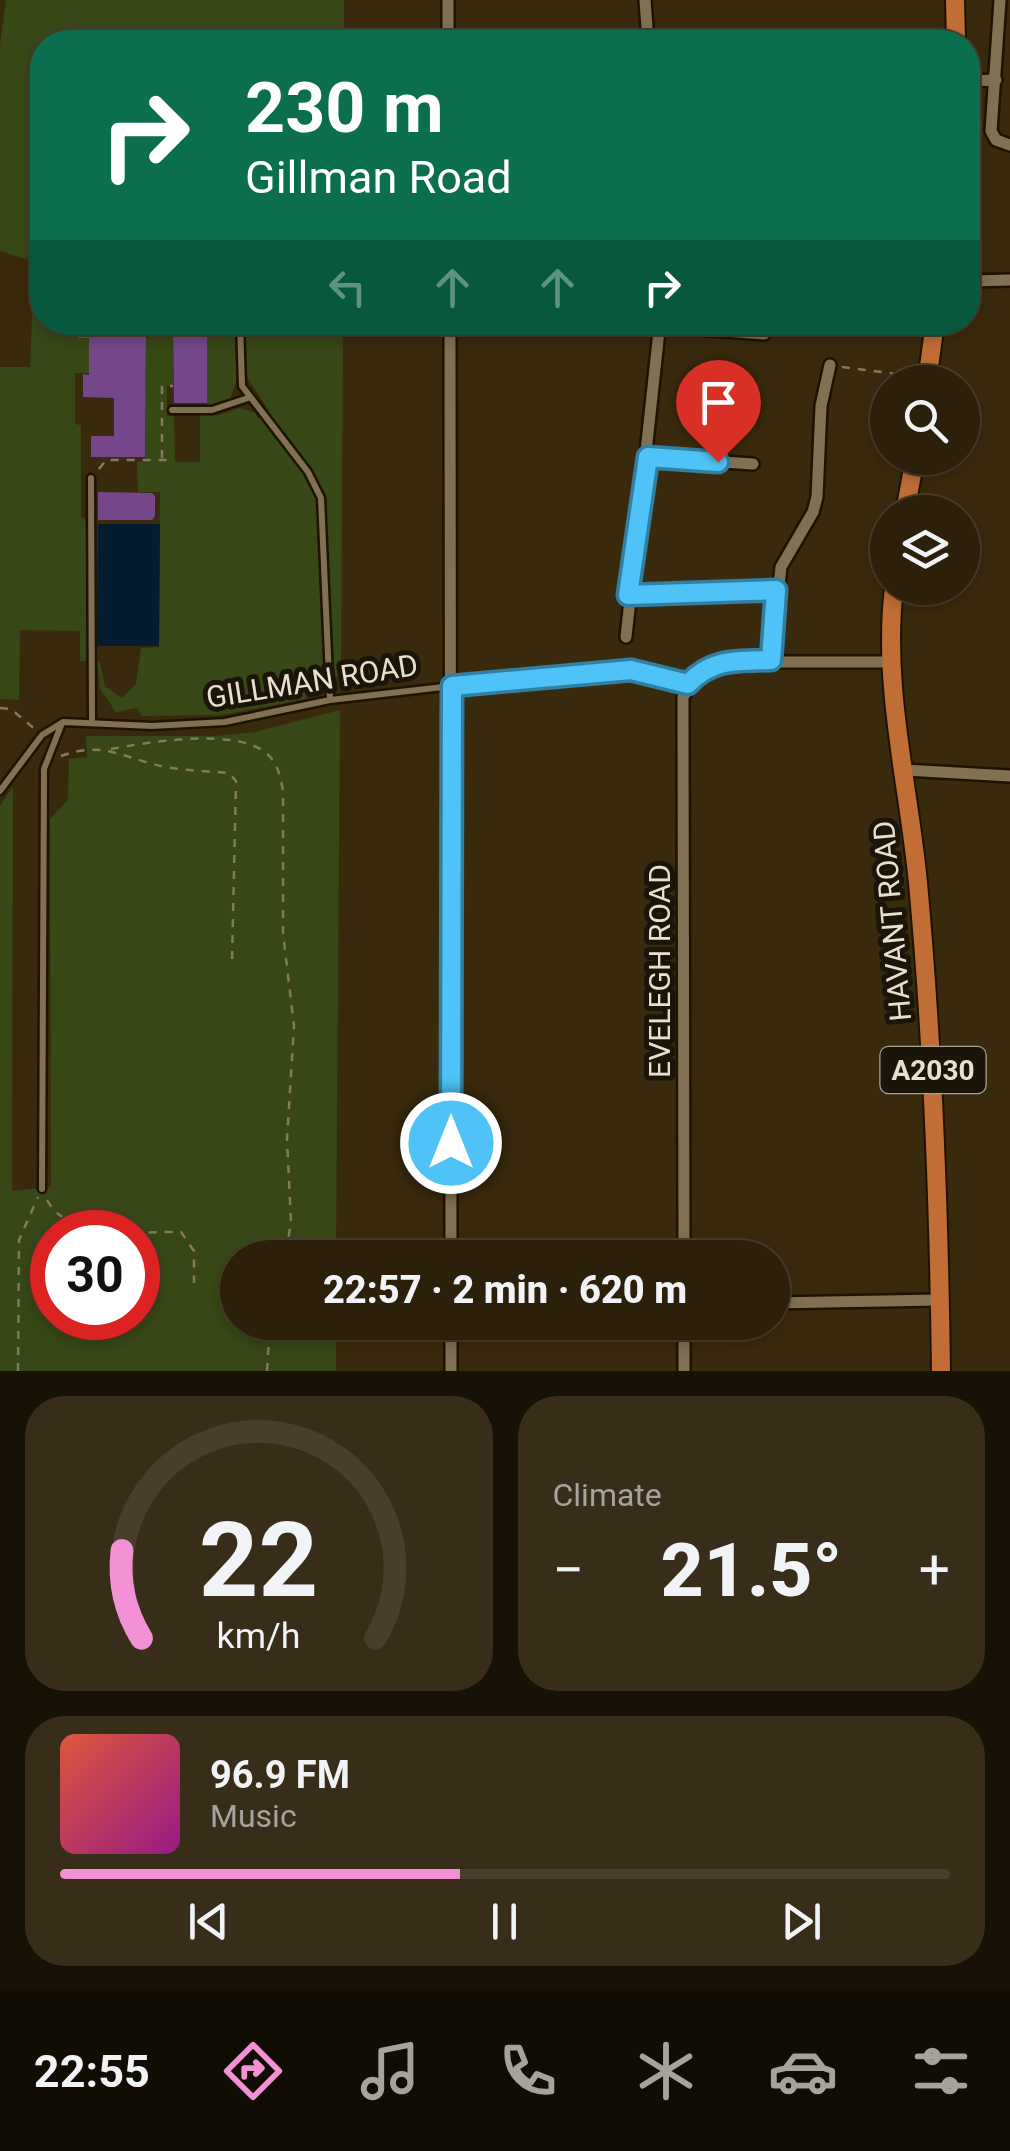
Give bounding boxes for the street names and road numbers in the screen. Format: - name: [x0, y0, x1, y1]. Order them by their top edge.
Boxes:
- street label: GILLMAN ROAD: [204, 647, 420, 715]
- street label: HAVANT ROAD: [866, 819, 918, 1023]
- street label: EVELEGH ROAD: [642, 864, 677, 1078]
- road number: A2030: [880, 1047, 986, 1093]

